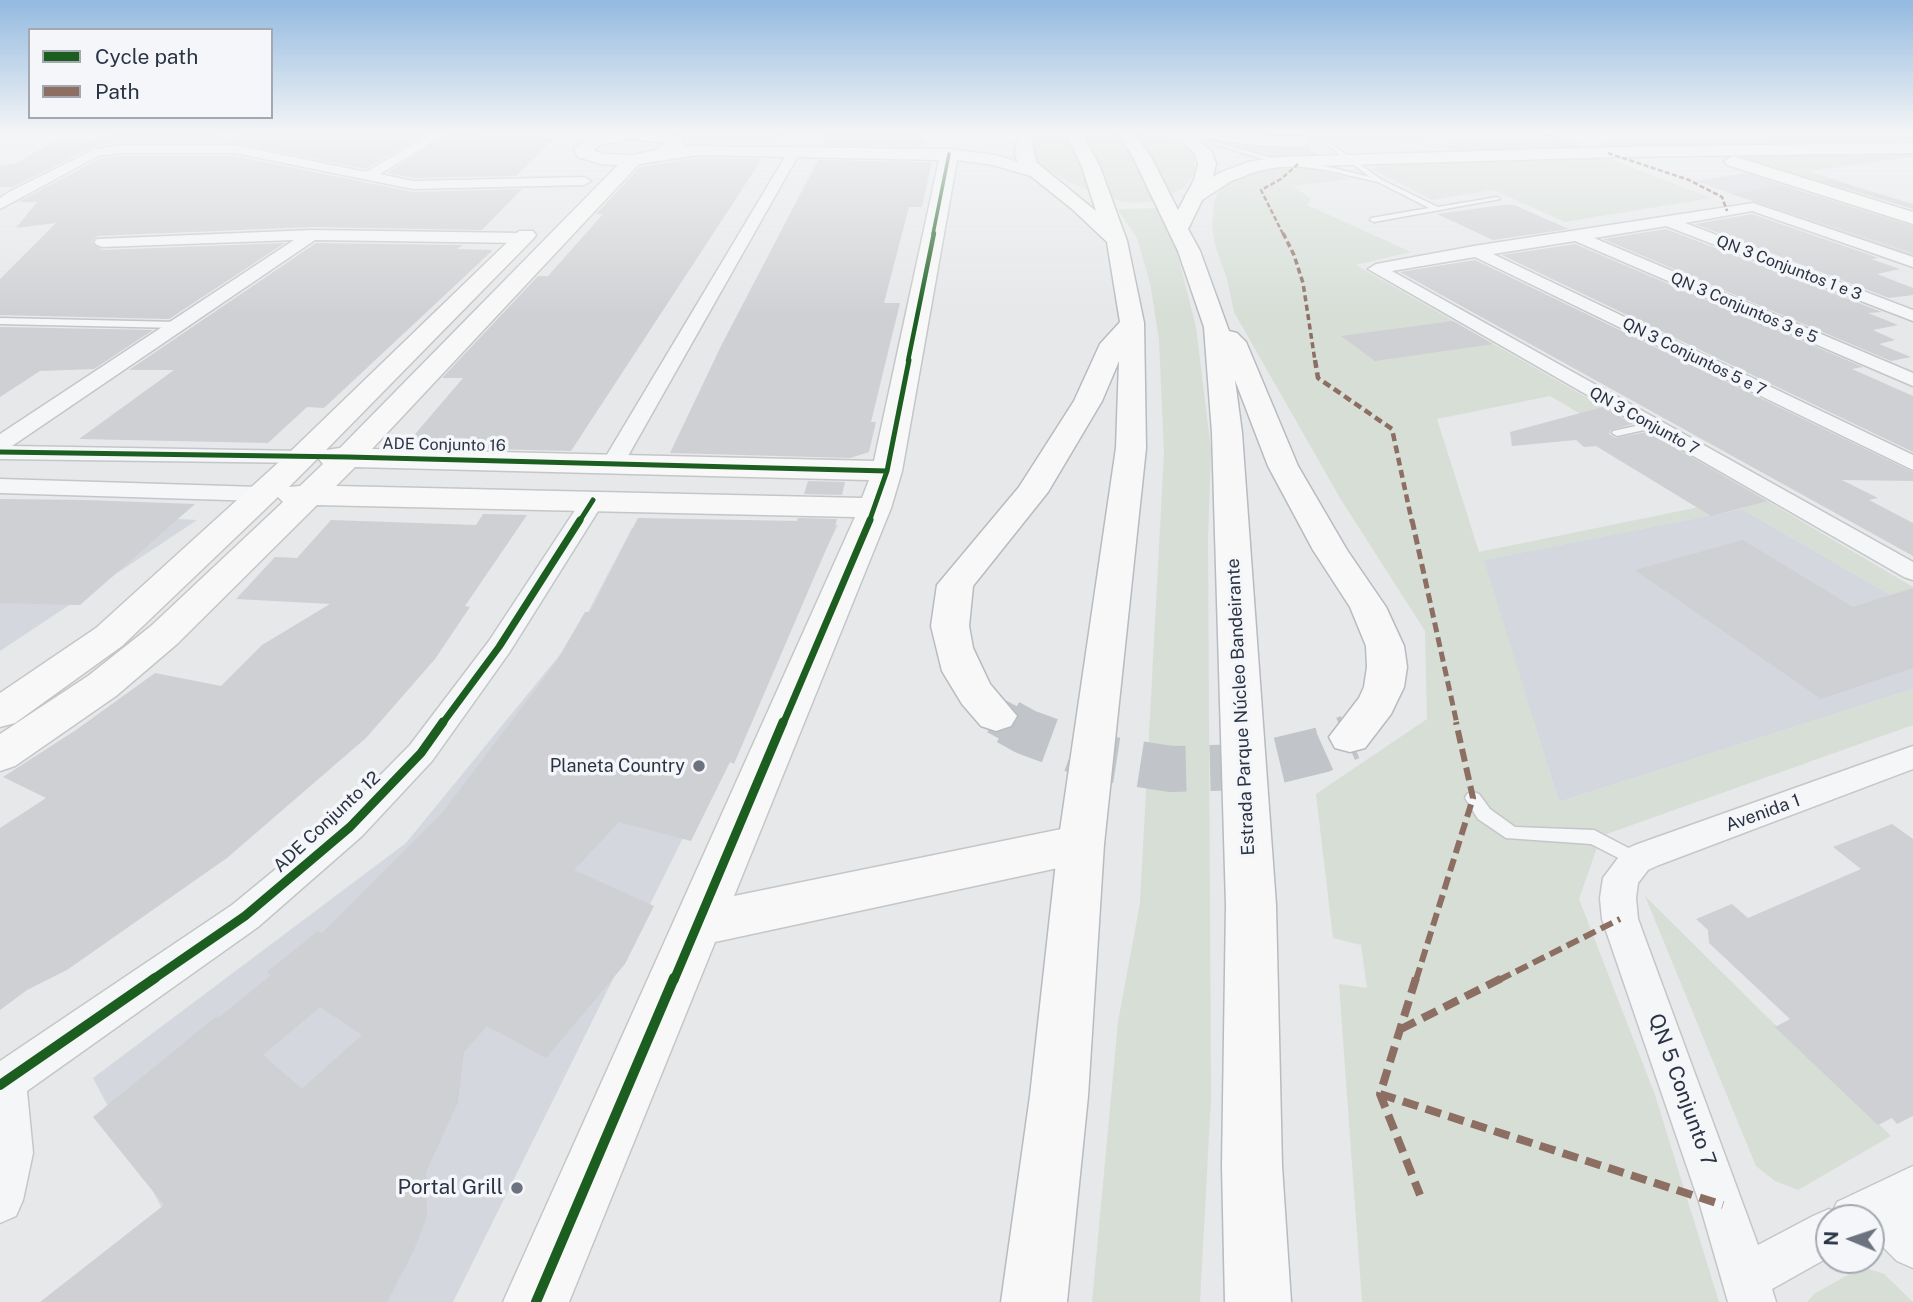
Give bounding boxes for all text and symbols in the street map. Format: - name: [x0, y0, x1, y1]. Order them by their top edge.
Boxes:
- legend: [28, 28, 273, 119]
- text: Cycle path: [95, 44, 198, 69]
- text: Path: [95, 79, 140, 104]
- street label: QN 3 Conjuntos 1 e 3: [1714, 231, 1864, 305]
- street label: QN 3 Conjuntos 3 e 5: [1668, 268, 1820, 348]
- street label: QN 3 Conjuntos 5 e 7: [1619, 314, 1769, 400]
- street label: QN 3 Conjunto 7: [1586, 383, 1702, 459]
- street label: ADE Conjunto 16: [382, 434, 506, 456]
- street label: Estrada Parque Núcleo Bandeirante: [1222, 558, 1260, 856]
- place label: Planeta Country: [550, 755, 685, 777]
- marker: Planeta Country: [691, 758, 707, 774]
- street label: ADE Conjunto 12: [269, 767, 385, 877]
- street label: Avenida 1: [1723, 790, 1803, 836]
- street label: QN 5 Conjunto 7: [1643, 1010, 1721, 1170]
- place label: Portal Grill: [398, 1175, 503, 1201]
- marker: Portal Grill: [509, 1180, 525, 1196]
- north arrow: [1815, 1204, 1885, 1274]
- text: N: [1820, 1231, 1842, 1246]

